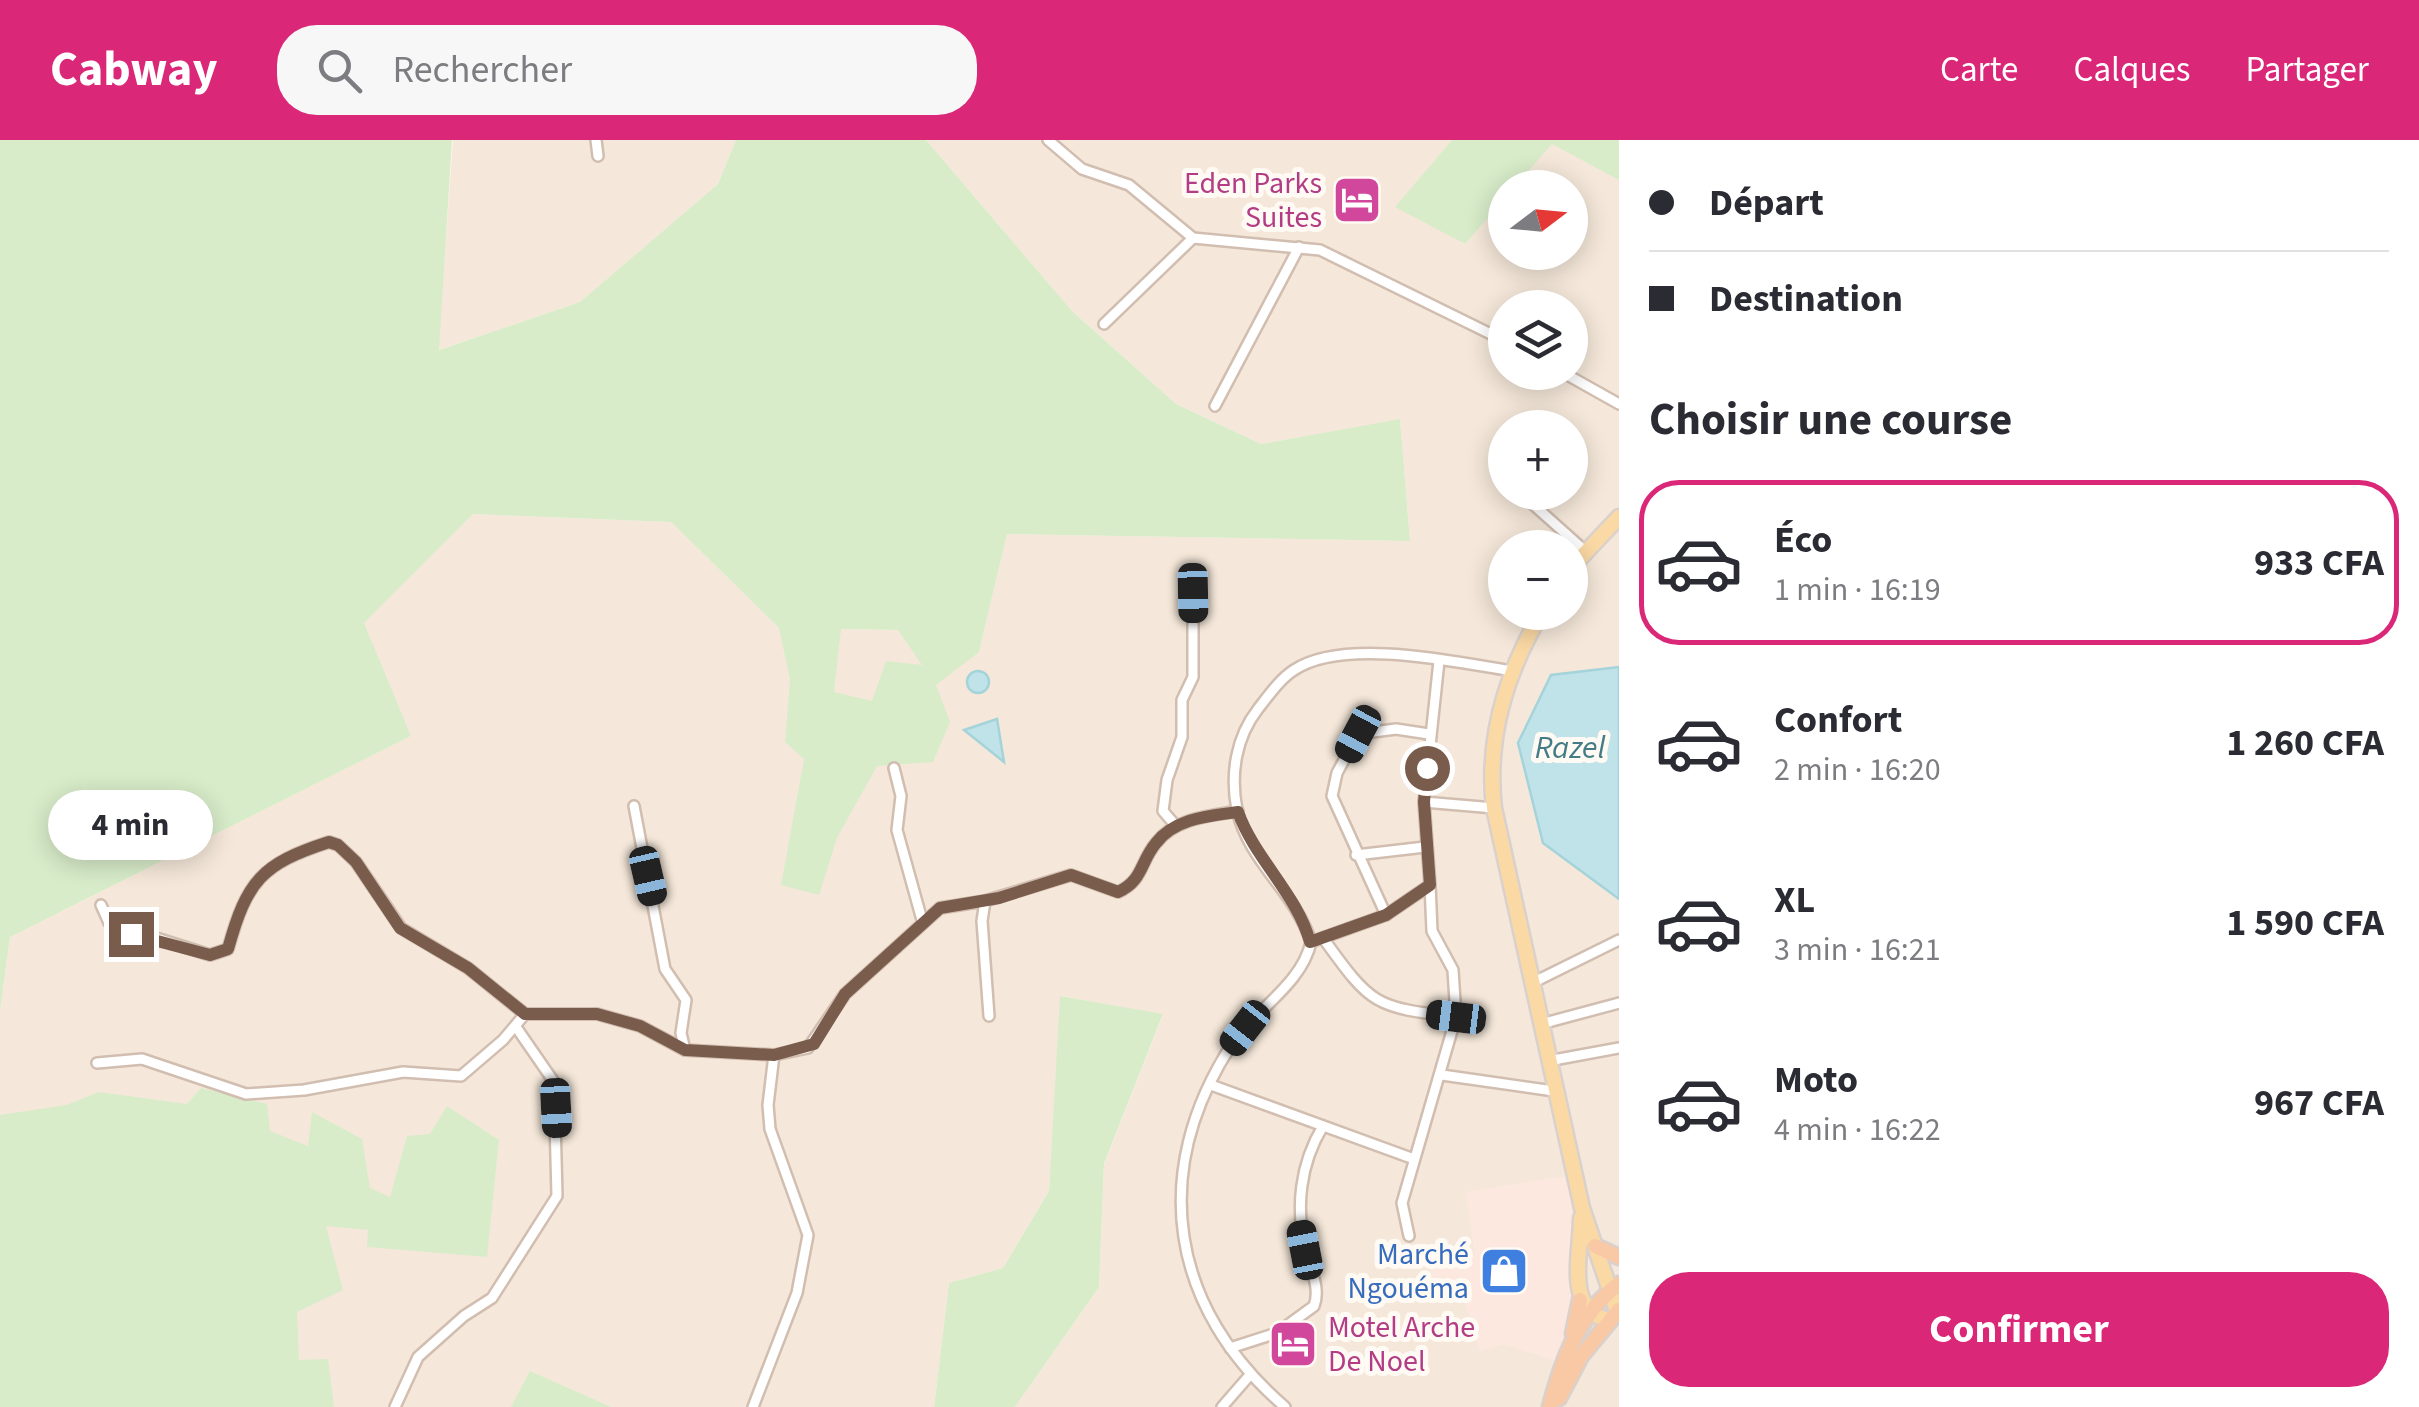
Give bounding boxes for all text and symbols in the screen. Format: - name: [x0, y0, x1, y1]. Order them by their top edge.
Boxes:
- search box: [277, 25, 977, 115]
- text: Cabway: [50, 36, 217, 104]
- icon: search: [312, 43, 367, 98]
- text: Rechercher: [392, 43, 572, 97]
- text: Carte: [1940, 45, 2018, 95]
- text: Calques: [2073, 45, 2191, 95]
- text: Partager: [2246, 45, 2369, 95]
- place label: Eden Parks Suites: [1184, 162, 1322, 239]
- north arrow: [1488, 170, 1588, 270]
- map controls: [1488, 170, 1588, 630]
- hotel icon: Eden Parks Suites: [1331, 174, 1383, 226]
- text: Départ: [1709, 176, 1824, 230]
- text: Destination: [1709, 272, 1903, 326]
- button: layers: [1488, 290, 1588, 390]
- text: Choisir une course: [1649, 388, 2012, 452]
- button: +: [1488, 410, 1588, 510]
- text: Éco: [1774, 513, 1832, 567]
- icon: car: [1654, 518, 1744, 608]
- button: −: [1488, 530, 1588, 630]
- text: 933 CFA: [2254, 536, 2384, 590]
- car: [1177, 563, 1209, 623]
- text: 1 min · 16:19: [1774, 567, 1941, 613]
- text: Confort: [1774, 693, 1902, 747]
- icon: car: [1654, 698, 1744, 788]
- car: [1331, 700, 1385, 768]
- text: 1 260 CFA: [2226, 716, 2384, 770]
- water label: Razel: [1535, 725, 1605, 771]
- route start: [1405, 746, 1450, 791]
- text: 2 min · 16:20: [1774, 747, 1941, 793]
- callout: 4 min: [48, 789, 214, 859]
- text: 4 min: [92, 802, 169, 848]
- car: [627, 843, 669, 909]
- text: XL: [1774, 873, 1815, 927]
- icon: car: [1654, 878, 1744, 968]
- text: 1 590 CFA: [2226, 896, 2384, 950]
- route end: [109, 912, 154, 957]
- text: 3 min · 16:21: [1774, 927, 1941, 973]
- car: [1215, 995, 1275, 1061]
- car: [1424, 998, 1488, 1036]
- text: Moto: [1774, 1053, 1858, 1107]
- icon: car: [1654, 1058, 1744, 1148]
- text: 967 CFA: [2254, 1076, 2384, 1130]
- car: [539, 1077, 573, 1139]
- text: 4 min · 16:22: [1774, 1107, 1941, 1153]
- car: [1285, 1218, 1325, 1282]
- place label: Marché Ngouéma: [1347, 1233, 1469, 1310]
- shop icon: Marché Ngouéma: [1478, 1245, 1530, 1297]
- button: Confirmer: [1649, 1272, 2389, 1387]
- place label: Motel Arche De Noel: [1328, 1306, 1475, 1383]
- hotel icon: Motel Arche De Noel: [1267, 1318, 1319, 1370]

